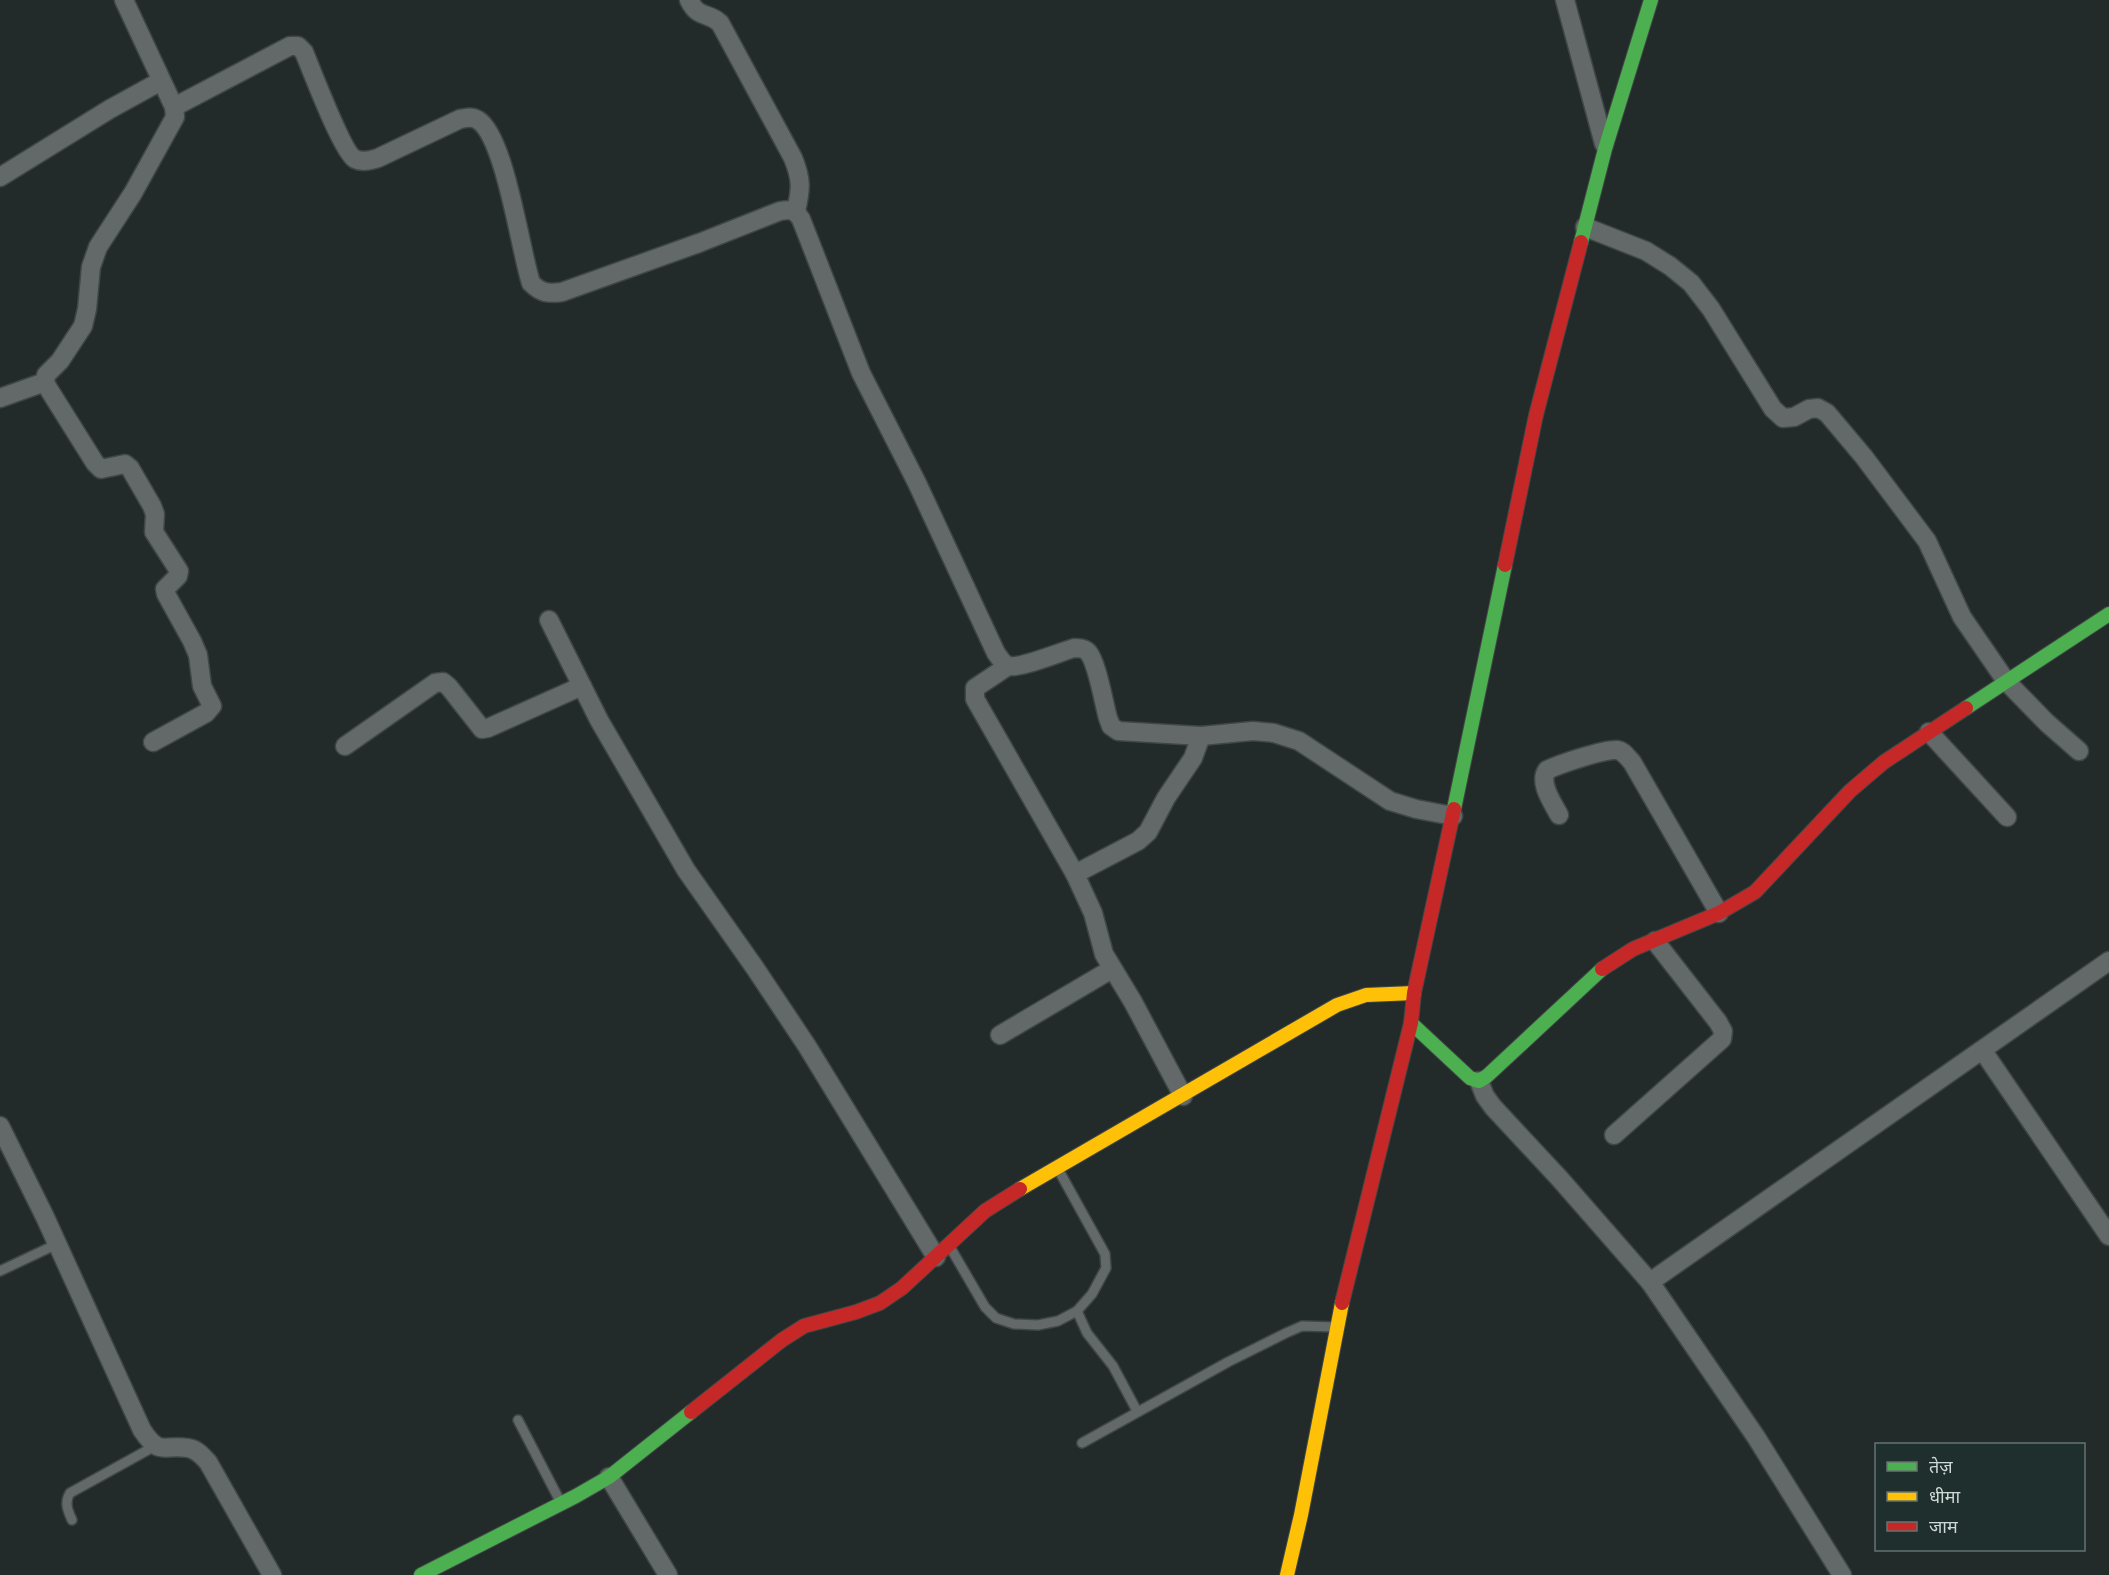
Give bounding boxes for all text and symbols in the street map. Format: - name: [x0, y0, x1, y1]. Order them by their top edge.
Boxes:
- legend: [1875, 1443, 2085, 1551]
- text: तेज़: [1929, 1456, 1953, 1480]
- text: धीमा: [1929, 1487, 1960, 1510]
- text: जाम: [1929, 1517, 1959, 1540]

